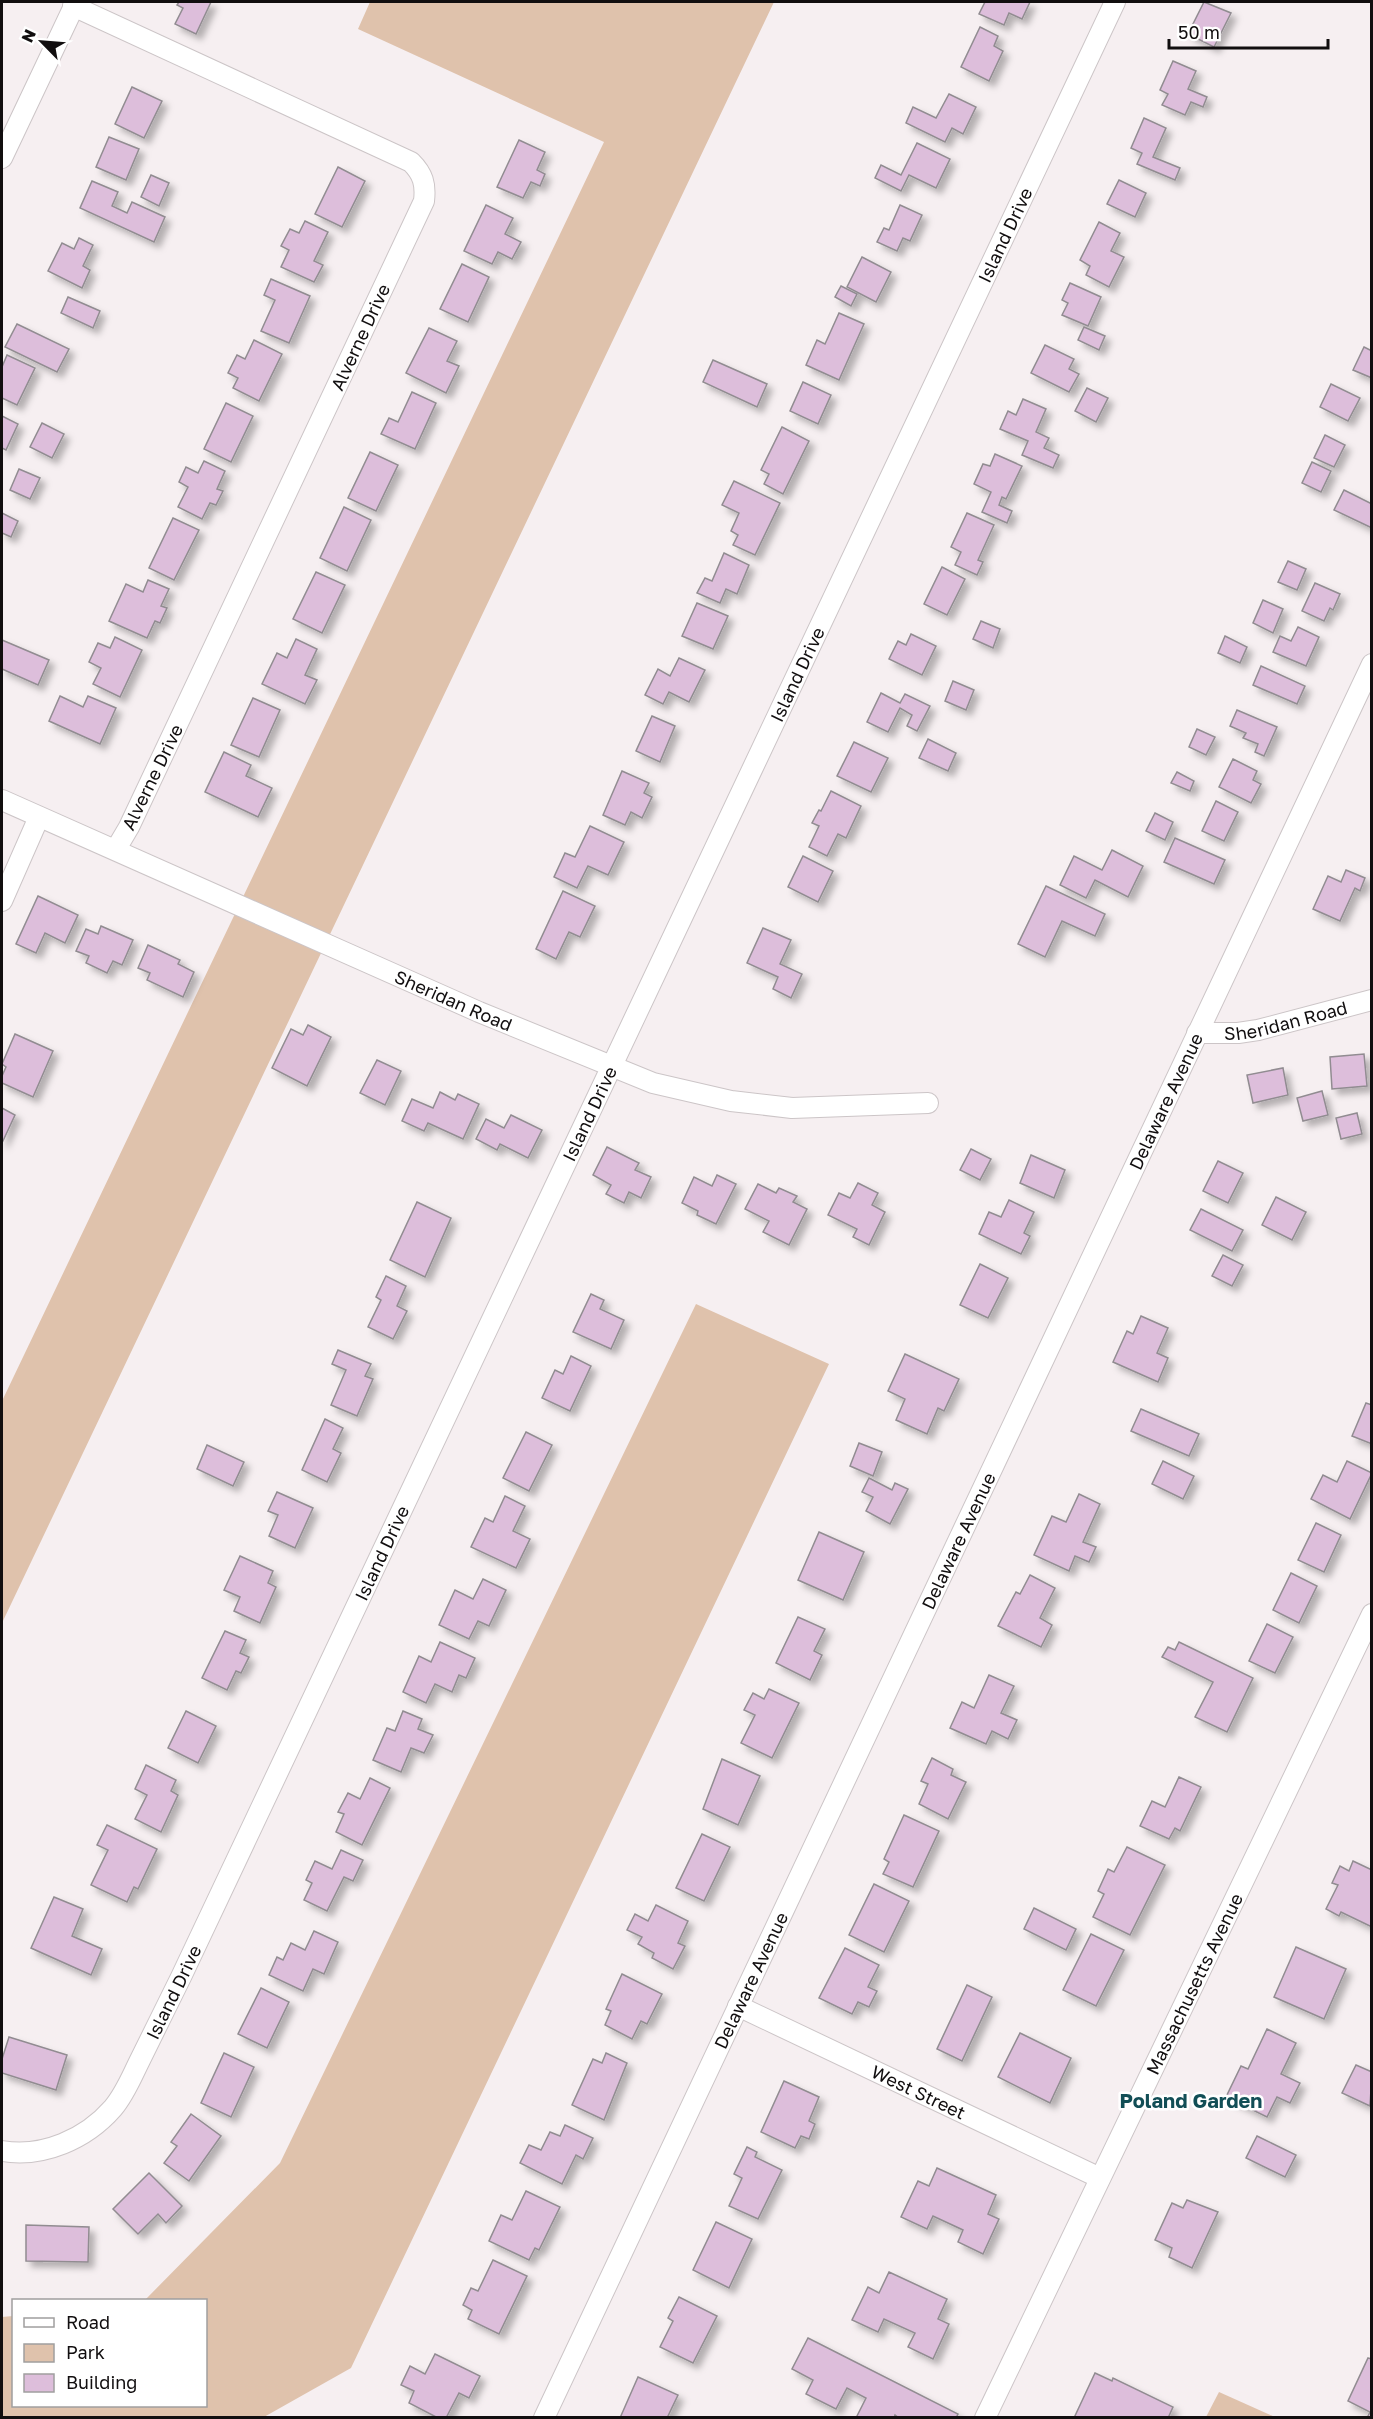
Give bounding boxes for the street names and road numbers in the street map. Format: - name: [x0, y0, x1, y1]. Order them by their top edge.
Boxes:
- street label: Island Drive: [973, 184, 1037, 286]
- street label: Alverne Drive: [326, 280, 394, 394]
- street label: Island Drive: [765, 623, 829, 725]
- street label: Alverne Drive: [117, 721, 187, 833]
- street label: Sheridan Road: [391, 965, 516, 1035]
- street label: Sheridan Road: [1224, 996, 1349, 1044]
- street label: Delaware Avenue: [1124, 1029, 1207, 1173]
- street label: Island Drive: [557, 1063, 621, 1165]
- street label: Delaware Avenue: [916, 1469, 1000, 1613]
- street label: Island Drive: [350, 1502, 413, 1604]
- street label: Massachusetts Avenue: [1141, 1889, 1247, 2078]
- street label: Delaware Avenue: [709, 1908, 792, 2052]
- street label: Island Drive: [141, 1941, 206, 2043]
- street label: West Street: [868, 2060, 969, 2124]

